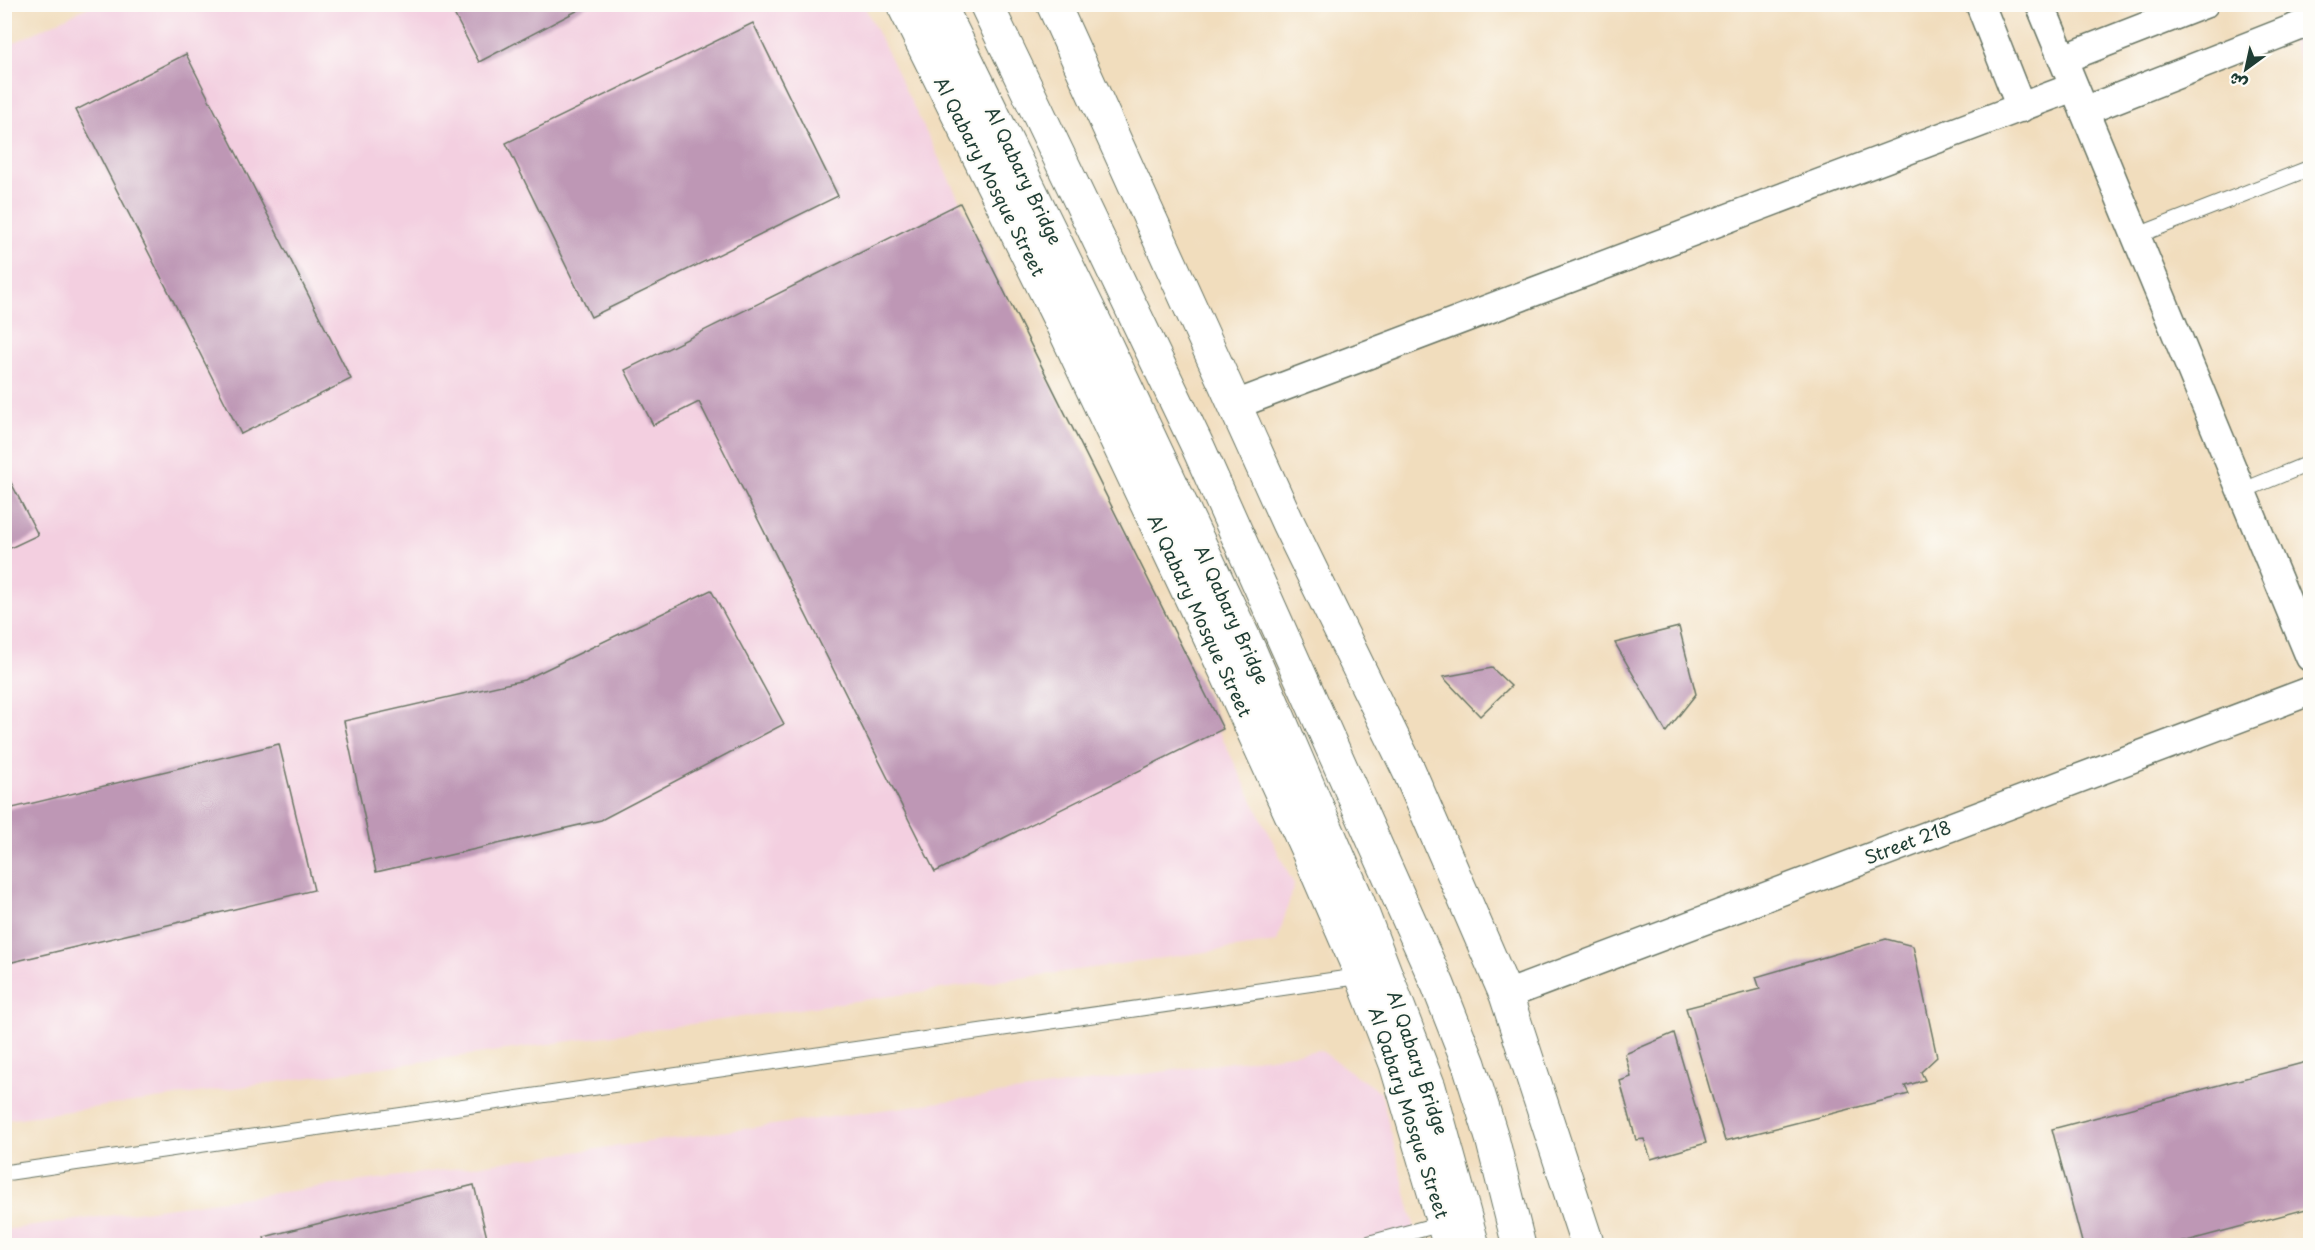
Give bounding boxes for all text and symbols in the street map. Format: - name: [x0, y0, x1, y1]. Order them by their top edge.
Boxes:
- north arrow: [2216, 39, 2276, 99]
- text: ش: [2223, 68, 2251, 97]
- street label: Al Qabary Mosque Street: [928, 72, 1053, 281]
- street label: Al Qabary Bridge: [979, 102, 1070, 249]
- street label: Al Qabary Mosque Street: [1141, 510, 1259, 721]
- street label: Al Qabary Bridge: [1188, 540, 1276, 688]
- street label: Street 218: [1860, 813, 1955, 870]
- street label: Al Qabary Bridge: [1381, 987, 1456, 1138]
- street label: Al Qabary Mosque Street: [1362, 1003, 1456, 1222]

